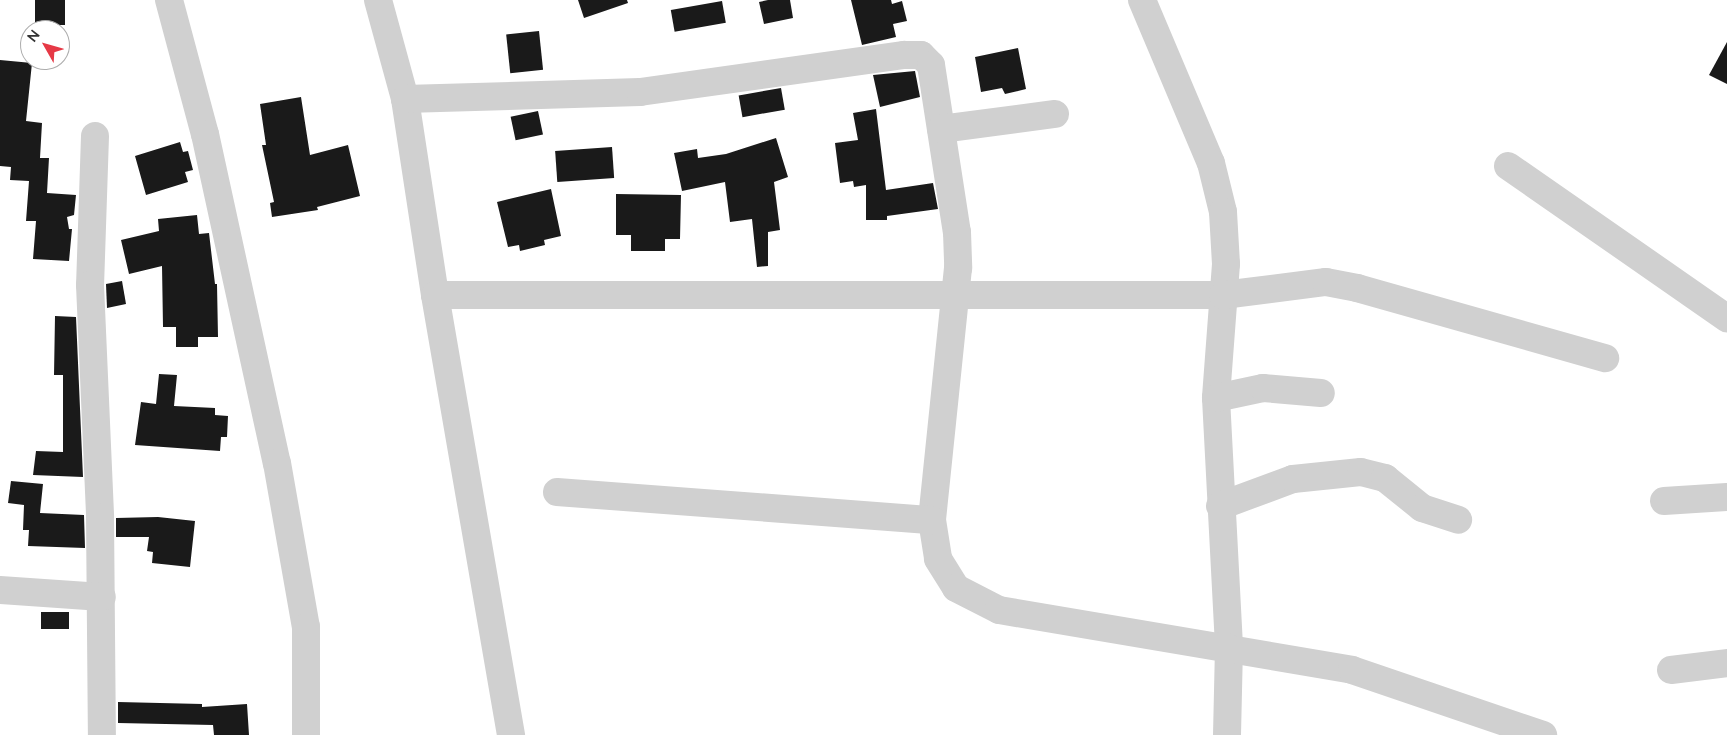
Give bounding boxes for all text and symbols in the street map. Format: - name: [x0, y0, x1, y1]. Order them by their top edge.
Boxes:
- north arrow: [20, 20, 70, 70]
- text: N: [23, 26, 44, 46]

